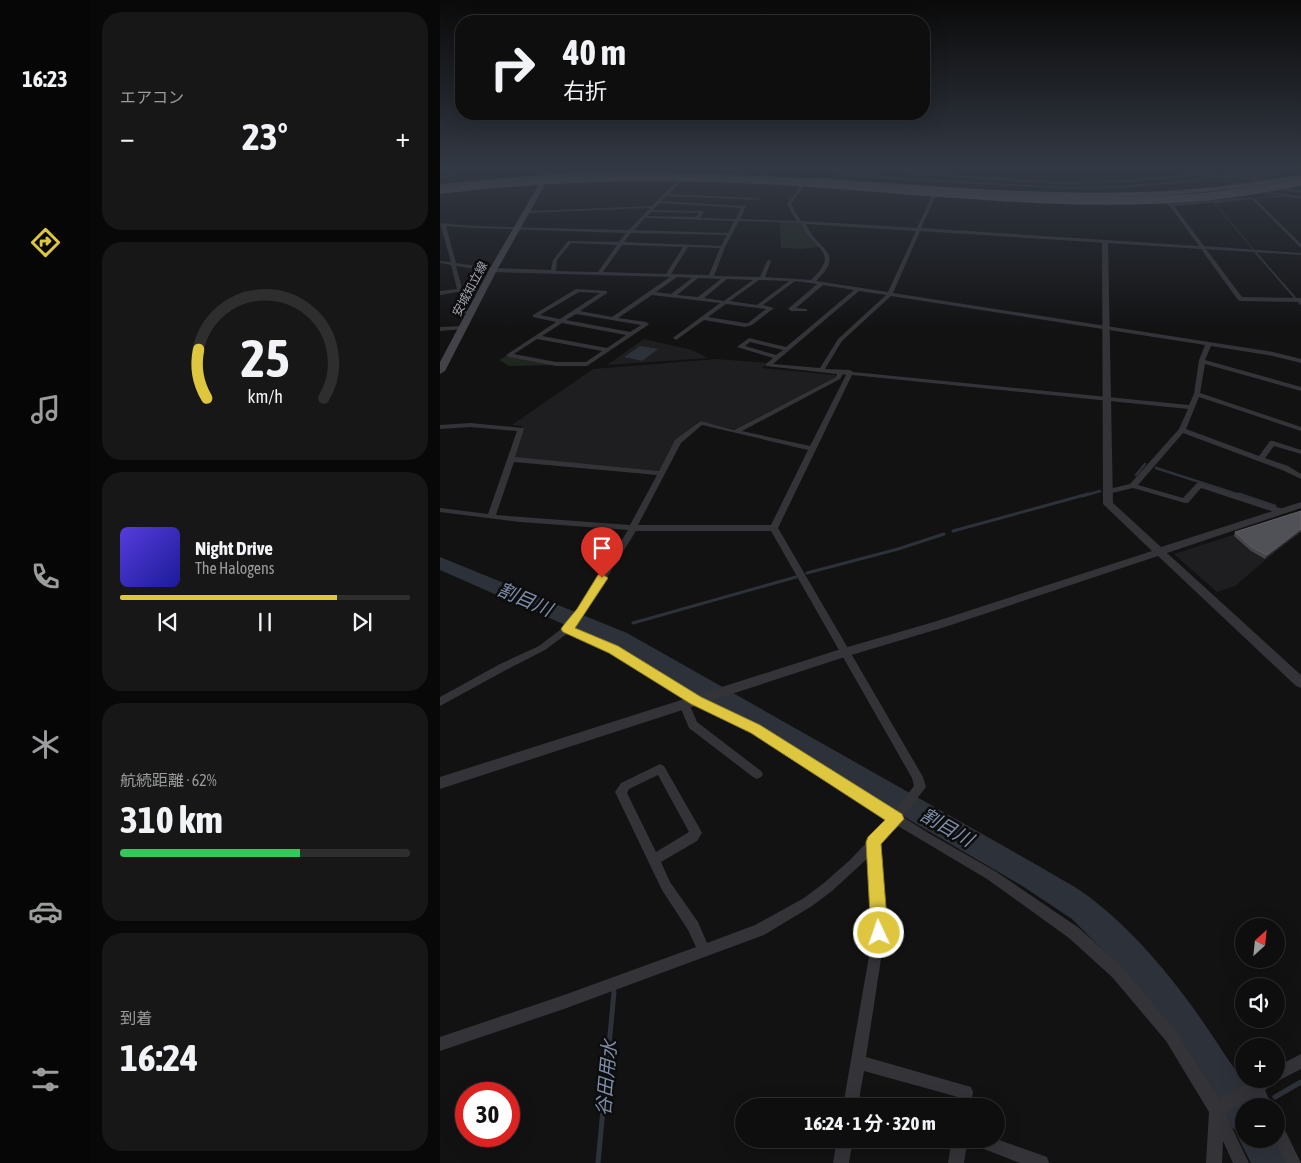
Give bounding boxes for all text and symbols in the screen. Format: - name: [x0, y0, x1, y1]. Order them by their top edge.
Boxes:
- text: 40 m: [563, 32, 626, 72]
- icon: right: [480, 35, 545, 100]
- text: 16:23: [22, 66, 68, 92]
- text: 右折: [563, 78, 607, 104]
- text: エアコン: [120, 88, 184, 106]
- text: 23°: [242, 115, 288, 158]
- text: −: [120, 121, 135, 153]
- text: +: [395, 121, 410, 153]
- icon: directions: [28, 225, 63, 260]
- street label: 安城知立線: [450, 259, 490, 319]
- text: 25: [241, 328, 289, 388]
- text: km/h: [247, 386, 283, 407]
- icon: music: [28, 392, 63, 427]
- pin: [581, 527, 623, 578]
- icon: arrive: [588, 534, 616, 562]
- text: Night Drive: [195, 537, 273, 559]
- icon: phone: [28, 559, 63, 594]
- text: The Halogens: [195, 559, 275, 577]
- water label: 割目川: [494, 578, 557, 621]
- icon: previous: [154, 608, 182, 636]
- icon: pause: [251, 608, 279, 636]
- icon: next: [348, 608, 376, 636]
- icon: climate: [28, 727, 63, 762]
- text: 航続距離 · 62%: [120, 771, 217, 789]
- text: 310 km: [120, 798, 223, 841]
- water label: 割目川: [917, 803, 979, 852]
- icon: car: [28, 894, 63, 929]
- position arrow: [852, 906, 904, 958]
- north arrow: [1235, 918, 1285, 968]
- map controls: [1235, 918, 1285, 1148]
- button: sound: [1235, 978, 1285, 1028]
- text: 到着: [120, 1009, 152, 1027]
- text: 16:24: [120, 1036, 198, 1079]
- water label: 谷田用水: [592, 1037, 620, 1117]
- button: +: [1235, 1038, 1285, 1088]
- icon: filters: [28, 1062, 63, 1097]
- speed limit sign: 30: [455, 1082, 520, 1147]
- button: −: [1235, 1098, 1285, 1148]
- text: 16:24 · 1 分 · 320 m: [804, 1112, 936, 1134]

